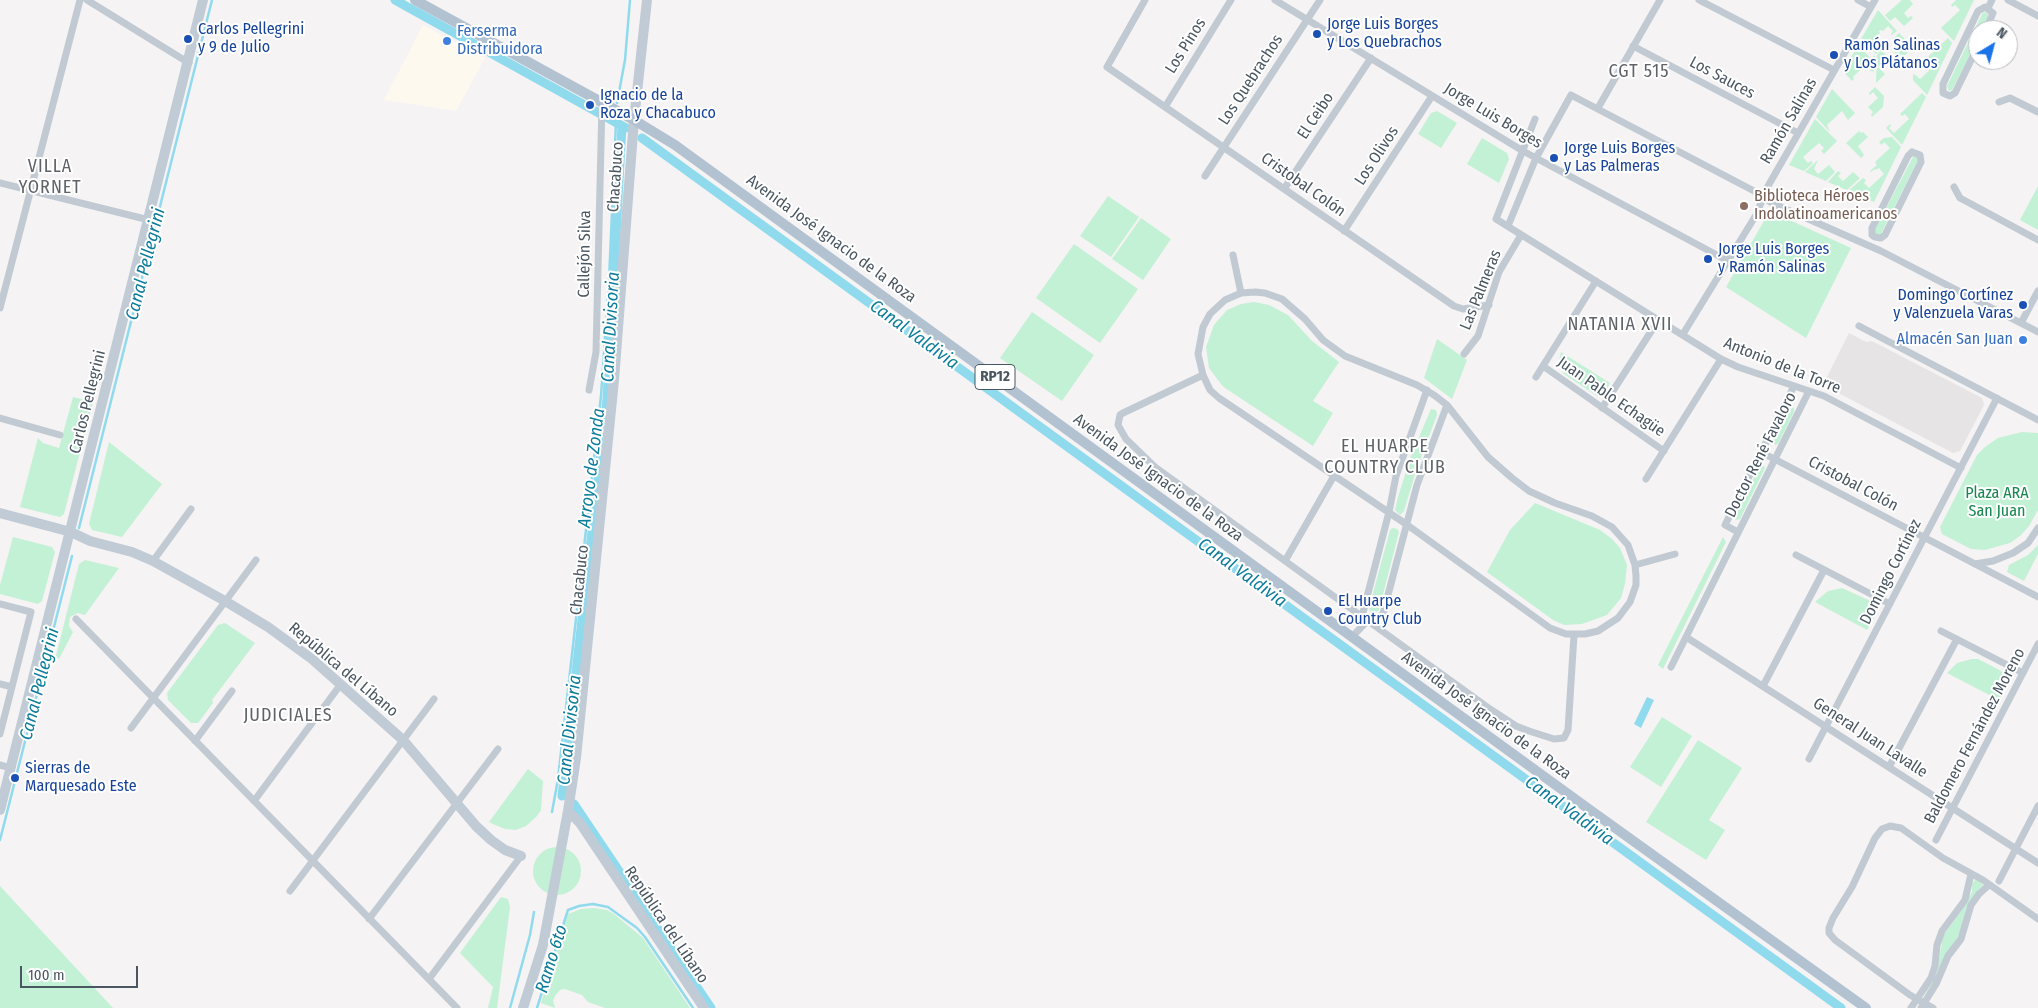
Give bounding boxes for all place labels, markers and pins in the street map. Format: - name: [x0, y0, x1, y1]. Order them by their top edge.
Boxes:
- place label: Jorge Luis Borges y Los Quebrachos: [1327, 15, 1442, 53]
- place label: Carlos Pellegrini y 9 de Julio: [198, 20, 304, 58]
- place label: Ferserma Distribuidora: [457, 22, 543, 60]
- marker: Jorge Luis Borges y Los Quebrachos: [1311, 28, 1323, 40]
- marker: Carlos Pellegrini y 9 de Julio: [182, 33, 194, 45]
- marker: Ferserma Distribuidora: [441, 35, 453, 47]
- place label: Ramón Salinas y Los Plátanos: [1844, 36, 1940, 74]
- marker: Ramón Salinas y Los Plátanos: [1828, 49, 1840, 61]
- place label: Ignacio de la Roza y Chacabuco: [600, 86, 716, 124]
- marker: Ignacio de la Roza y Chacabuco: [584, 99, 596, 111]
- place label: Jorge Luis Borges y Las Palmeras: [1564, 139, 1675, 177]
- marker: Jorge Luis Borges y Las Palmeras: [1548, 152, 1560, 164]
- place label: Biblioteca Héroes Indolatinoamericanos: [1754, 187, 1897, 225]
- marker: Biblioteca Héroes Indolatinoamericanos: [1738, 200, 1750, 212]
- place label: Jorge Luis Borges y Ramón Salinas: [1718, 240, 1829, 278]
- marker: Jorge Luis Borges y Ramón Salinas: [1702, 253, 1714, 265]
- place label: Domingo Cortínez y Valenzuela Varas: [1893, 286, 2013, 324]
- marker: Domingo Cortínez y Valenzuela Varas: [2017, 299, 2029, 311]
- place label: Almacén San Juan: [1897, 330, 2013, 350]
- marker: Almacén San Juan: [2017, 334, 2029, 346]
- place label: El Huarpe Country Club: [1338, 592, 1422, 630]
- marker: El Huarpe Country Club: [1322, 605, 1334, 617]
- place label: Sierras de Marquesado Este: [25, 759, 137, 797]
- marker: Sierras de Marquesado Este: [9, 772, 21, 784]

